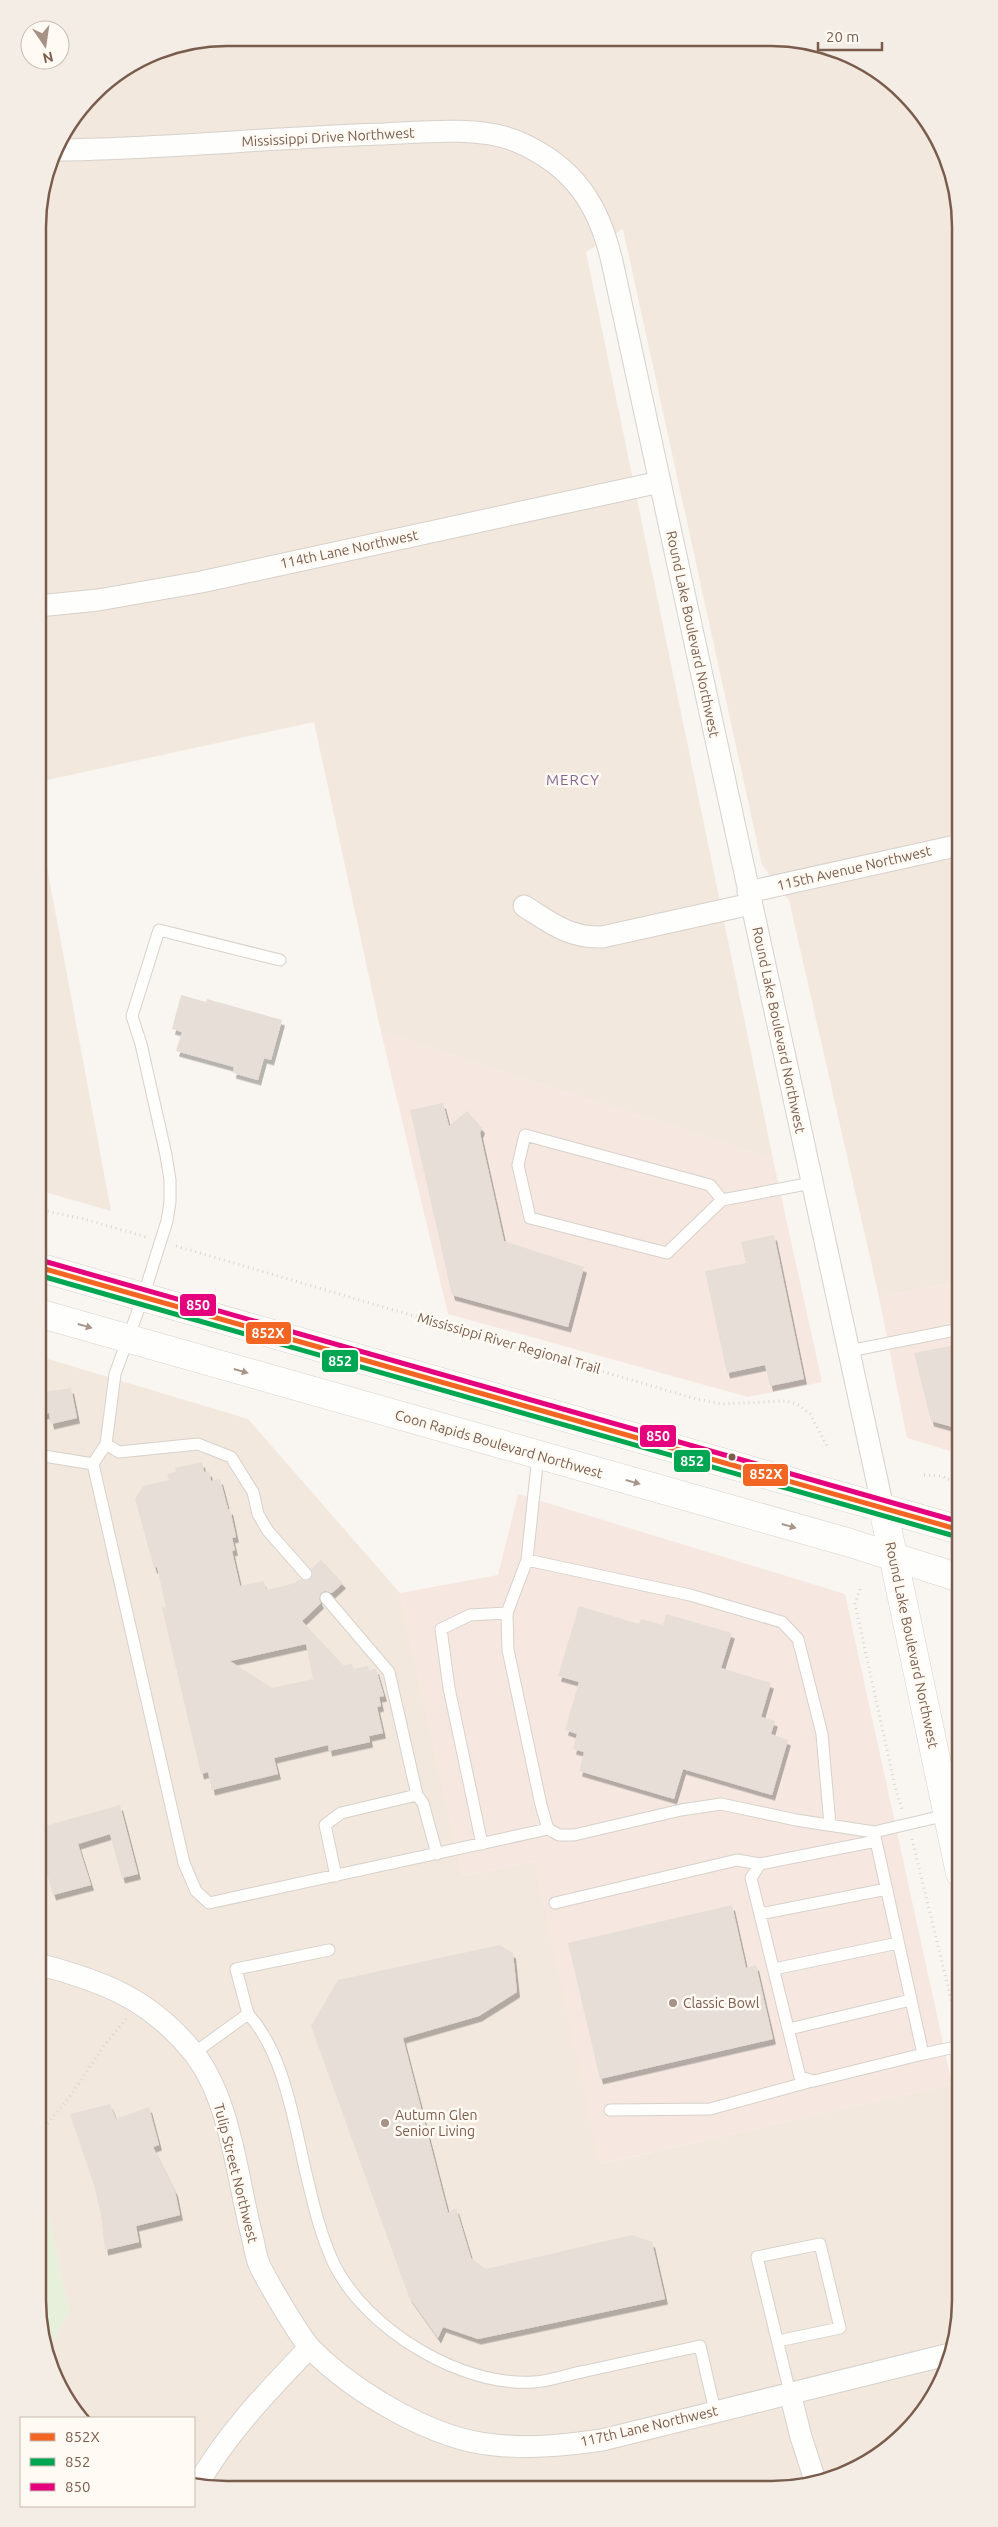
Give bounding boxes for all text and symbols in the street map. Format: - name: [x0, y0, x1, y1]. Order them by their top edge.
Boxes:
- north arrow: [20, 20, 70, 70]
- scale bar: [818, 20, 882, 52]
- text: 20 m: [826, 28, 859, 45]
- text: N: [41, 49, 55, 67]
- street label: Mississippi Drive Northwest: [241, 124, 415, 150]
- street label: 114th Lane Northwest: [278, 526, 420, 571]
- street label: Round Lake Boulevard Northwest: [663, 529, 723, 739]
- district label: MERCY: [546, 771, 600, 788]
- street label: 115th Avenue Northwest: [775, 842, 933, 894]
- street label: Round Lake Boulevard Northwest: [749, 925, 809, 1135]
- line badge: 850: [179, 1293, 217, 1317]
- text: 850: [186, 1297, 210, 1313]
- street label: Mississippi River Regional Trail: [416, 1309, 603, 1377]
- line badge: 852X: [245, 1321, 292, 1345]
- one-way arrow: [77, 1323, 92, 1331]
- text: 852X: [252, 1325, 285, 1341]
- line badge: 852: [321, 1349, 359, 1373]
- text: 852: [328, 1353, 352, 1369]
- one-way arrow: [233, 1367, 248, 1375]
- street label: Coon Rapids Boulevard Northwest: [393, 1407, 605, 1482]
- line badge: 850: [639, 1424, 677, 1448]
- text: 850: [646, 1428, 670, 1444]
- line badge: 852: [673, 1449, 711, 1473]
- unlabelled marker: [727, 1452, 737, 1462]
- text: 852: [680, 1453, 704, 1469]
- line badge: 852X: [742, 1463, 789, 1487]
- text: 852X: [750, 1466, 783, 1482]
- one-way arrow: [625, 1478, 640, 1486]
- one-way arrow: [782, 1522, 797, 1530]
- street label: Round Lake Boulevard Northwest: [882, 1540, 942, 1750]
- place label: Classic Bowl: [683, 1995, 760, 2011]
- marker: Classic Bowl: [667, 1997, 679, 2009]
- street label: Tulip Street Northwest: [211, 2102, 261, 2245]
- place label: Autumn Glen Senior Living: [395, 2107, 478, 2139]
- marker: Autumn Glen Senior Living: [379, 2117, 391, 2129]
- street label: 117th Lane Northwest: [579, 2402, 720, 2450]
- legend: [20, 2417, 195, 2507]
- text: 852X: [65, 2428, 100, 2445]
- text: 852: [65, 2453, 90, 2470]
- text: 850: [65, 2478, 90, 2495]

